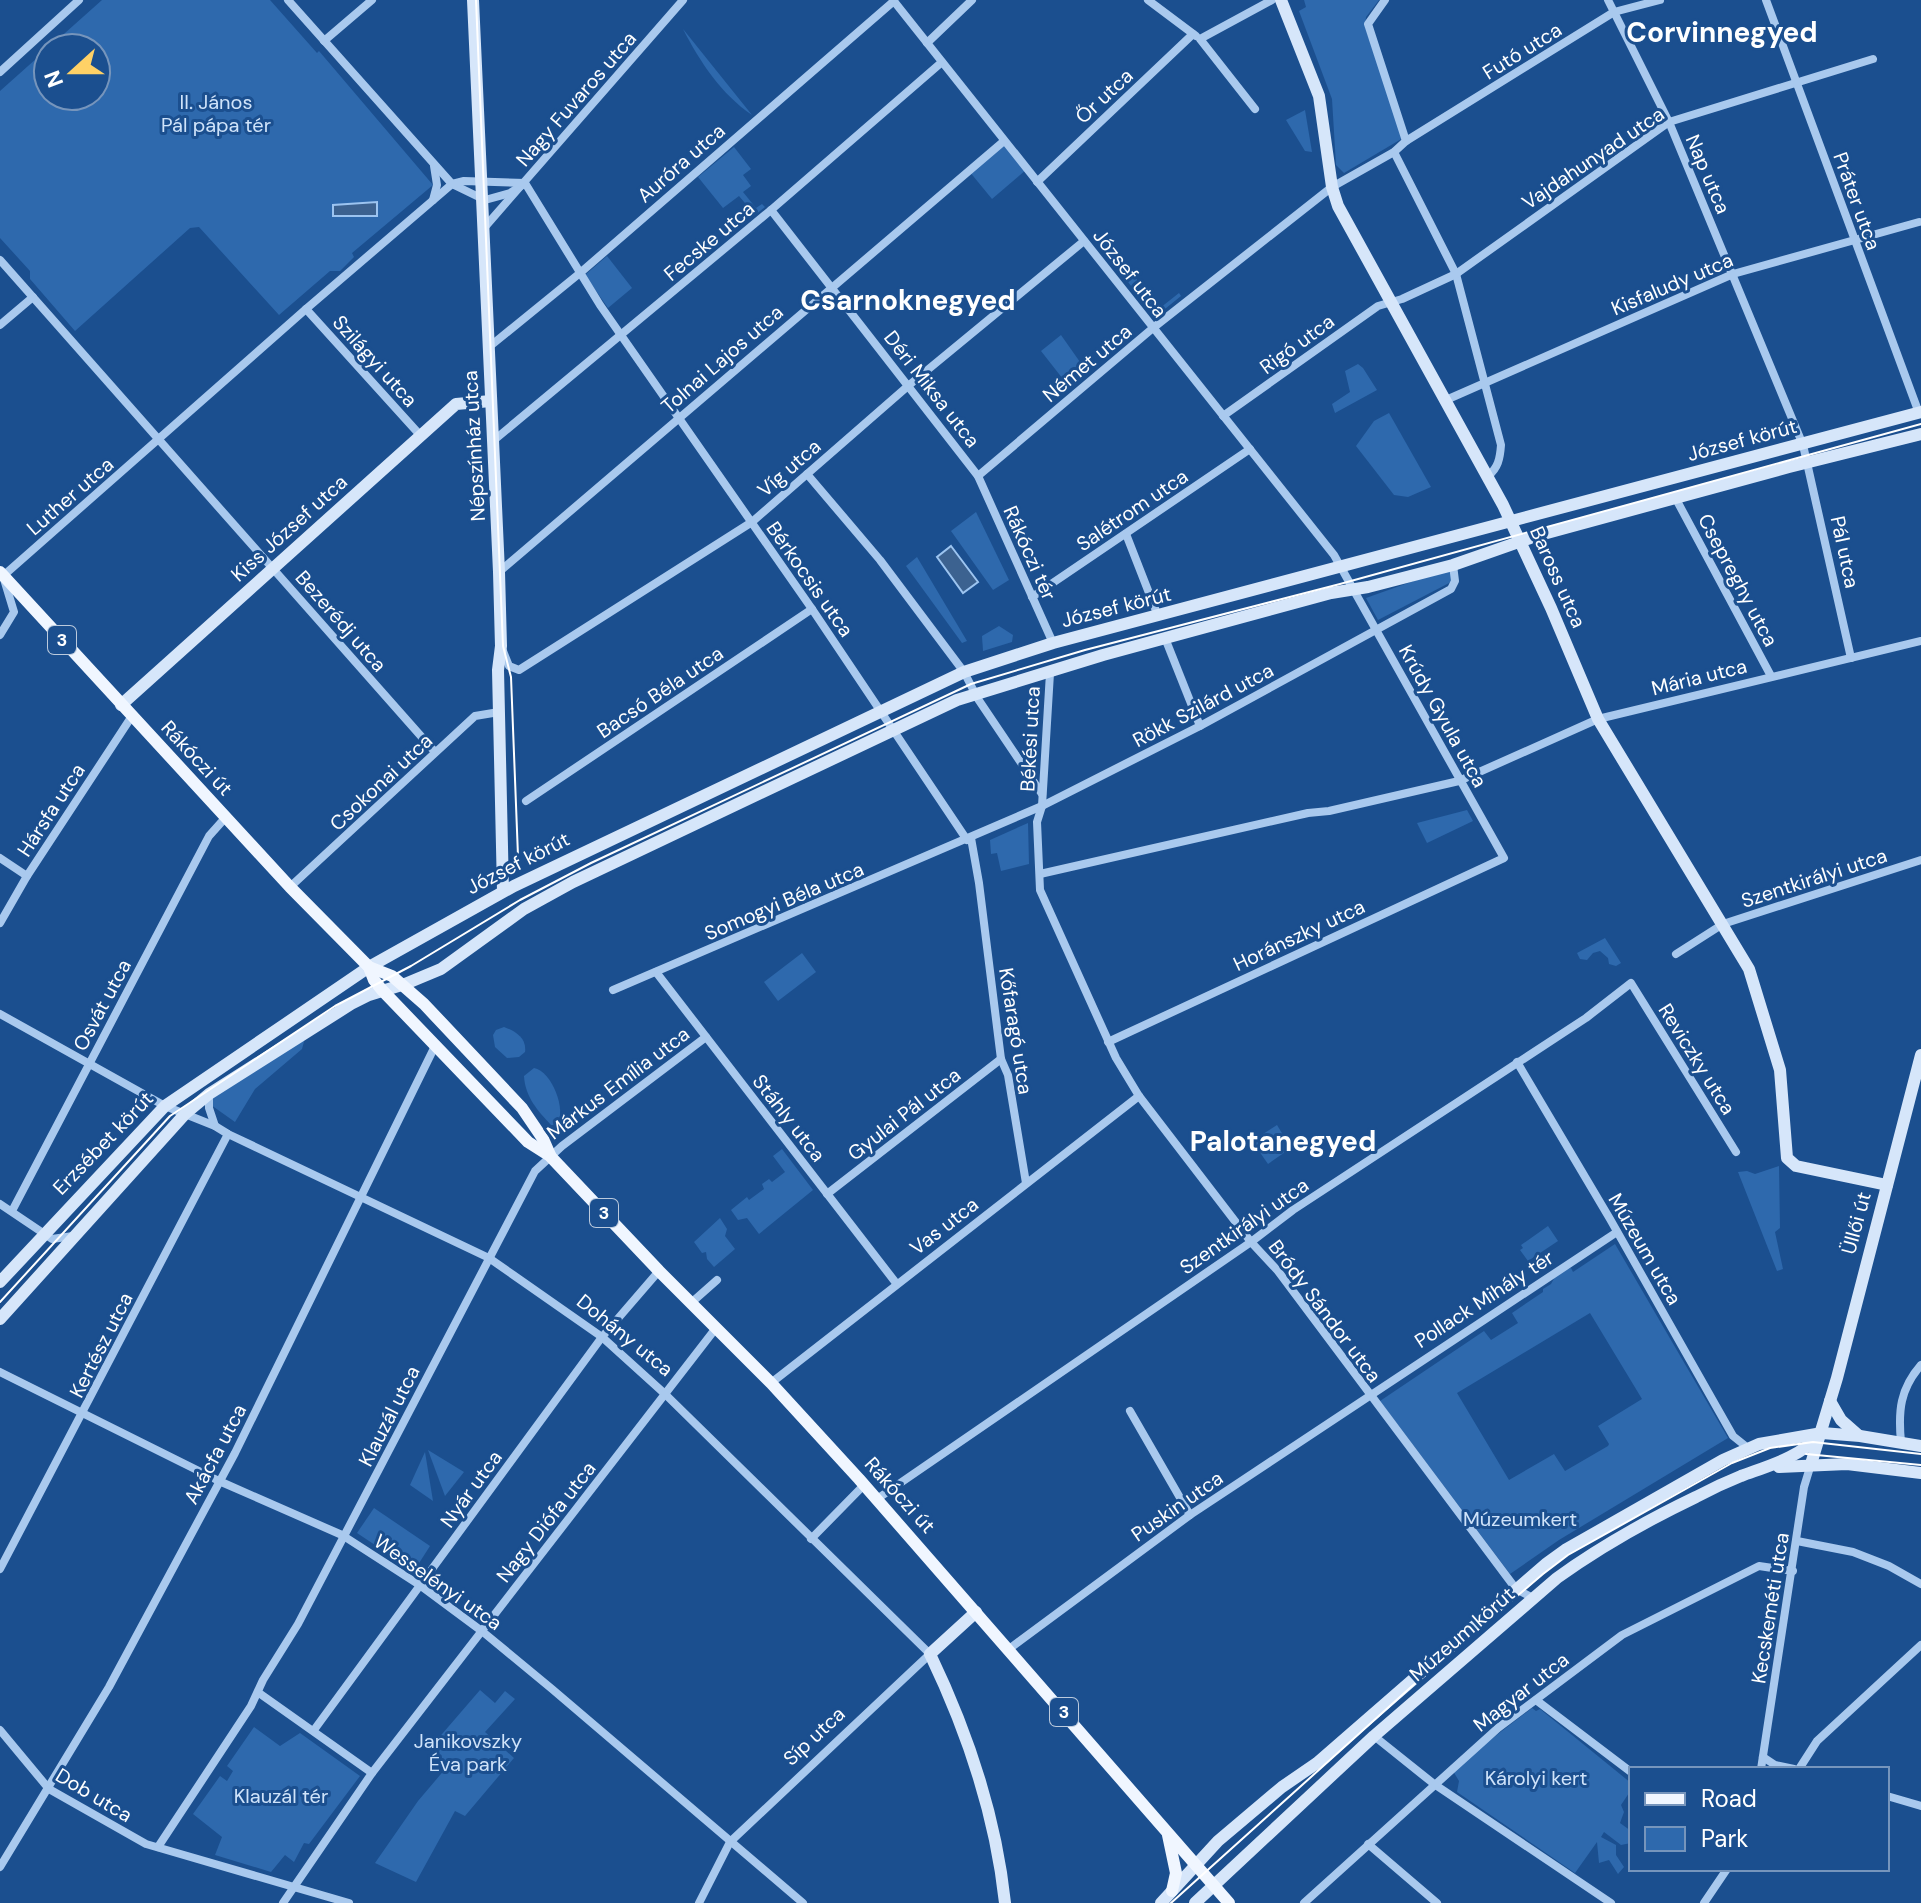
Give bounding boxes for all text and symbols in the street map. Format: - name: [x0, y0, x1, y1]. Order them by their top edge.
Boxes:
- district label: Corvinnegyed: [1626, 14, 1818, 51]
- street label: Futó utca: [1478, 17, 1566, 85]
- street label: Nagy Fuvaros utca: [510, 26, 642, 172]
- north arrow: [32, 32, 112, 112]
- street label: Őr utca: [1070, 63, 1138, 129]
- text: N: [37, 66, 70, 92]
- park label: II. János Pál pápa tér: [161, 89, 271, 138]
- street label: Vajdahunyad utca: [1517, 101, 1669, 215]
- street label: Auróra utca: [632, 118, 730, 208]
- street label: Nap utca: [1680, 130, 1736, 218]
- street label: Práter utca: [1827, 148, 1887, 254]
- street label: Fecske utca: [658, 196, 760, 286]
- street label: József utca: [1087, 223, 1173, 323]
- street label: Kisfaludy utca: [1607, 247, 1737, 321]
- district label: Csarnoknegyed: [800, 282, 1016, 319]
- street label: Tolnai Lajos utca: [656, 299, 788, 419]
- street label: Rigó utca: [1255, 308, 1339, 380]
- street label: Szilágyi utca: [327, 310, 423, 412]
- street label: Német utca: [1037, 318, 1137, 408]
- street label: Déri Miksa utca: [878, 325, 986, 453]
- street label: Népszínház utca: [457, 370, 491, 522]
- street label: József körút: [1684, 413, 1800, 467]
- street label: Víg utca: [752, 433, 826, 503]
- street label: Luther utca: [21, 451, 119, 541]
- street label: Salétrom utca: [1071, 463, 1193, 557]
- street label: Kiss József utca: [225, 469, 353, 587]
- street label: Rákóczi tér: [998, 502, 1062, 604]
- street label: Csepreghy utca: [1692, 509, 1784, 651]
- street label: Pál utca: [1825, 514, 1865, 590]
- street label: Bérkocsis utca: [761, 516, 859, 642]
- street label: Baross utca: [1524, 522, 1592, 632]
- street label: Bezerédj utca: [290, 565, 392, 677]
- street label: József körút: [1058, 581, 1174, 633]
- road number: 3: [48, 626, 76, 654]
- street label: Bacsó Béla utca: [592, 640, 728, 744]
- street label: Krúdy Gyula utca: [1393, 640, 1493, 792]
- street label: Mária utca: [1649, 653, 1749, 701]
- street label: Rökk Szilárd utca: [1128, 657, 1278, 753]
- street label: Békési utca: [1014, 686, 1046, 792]
- street label: Rákóczi út: [156, 715, 239, 801]
- street label: Csokonai utca: [324, 728, 438, 836]
- street label: Hársfa utca: [11, 759, 91, 861]
- street label: József körút: [462, 826, 574, 900]
- street label: Szentkirályi utca: [1738, 842, 1890, 914]
- street label: Somogyi Béla utca: [700, 856, 868, 946]
- street label: Horánszky utca: [1229, 893, 1369, 977]
- street label: Osvát utca: [67, 955, 137, 1055]
- street label: Kőfaragó utca: [993, 966, 1039, 1096]
- street label: Reviczky utca: [1653, 999, 1741, 1119]
- street label: Márkus Emília utca: [541, 1021, 695, 1145]
- street label: Gyulai Pál utca: [842, 1062, 966, 1166]
- street label: Stáhly utca: [747, 1069, 831, 1167]
- street label: Erzsébet körút: [47, 1086, 159, 1200]
- district label: Palotanegyed: [1190, 1123, 1376, 1160]
- street label: Szentkirályi utca: [1174, 1172, 1314, 1280]
- street label: Múzeum utca: [1603, 1188, 1687, 1310]
- street label: Üllői út: [1835, 1189, 1877, 1257]
- street label: Vas utca: [905, 1191, 983, 1261]
- road number: 3: [590, 1199, 618, 1227]
- street label: Bródy Sándor utca: [1263, 1234, 1387, 1388]
- street label: Pollack Mihály tér: [1410, 1244, 1558, 1354]
- street label: Kertész utca: [63, 1288, 139, 1402]
- street label: Dohány utca: [571, 1288, 679, 1382]
- street label: Klauzál utca: [353, 1361, 425, 1471]
- street label: Akácfa utca: [178, 1400, 252, 1508]
- street label: Nyár utca: [434, 1445, 508, 1533]
- street label: Rákóczi út: [859, 1451, 941, 1539]
- street label: Nagy Diófa utca: [491, 1456, 601, 1588]
- street label: Puskin utca: [1126, 1465, 1228, 1547]
- park label: Múzeumkert: [1463, 1506, 1577, 1532]
- street label: Wesselényi utca: [369, 1528, 507, 1636]
- street label: Kecskeméti utca: [1745, 1531, 1795, 1685]
- street label: Múzeum körút: [1404, 1581, 1520, 1687]
- street label: Magyar utca: [1468, 1647, 1574, 1737]
- road number: 3: [1050, 1698, 1078, 1726]
- street label: Síp utca: [778, 1701, 850, 1771]
- park label: Janikovszky Éva park: [414, 1728, 522, 1777]
- street label: Dob utca: [51, 1762, 137, 1828]
- park label: Károlyi kert: [1485, 1765, 1587, 1791]
- legend: [1629, 1767, 1889, 1871]
- park label: Klauzál tér: [234, 1783, 328, 1809]
- text: Road: [1701, 1783, 1757, 1814]
- text: Park: [1701, 1823, 1748, 1854]

